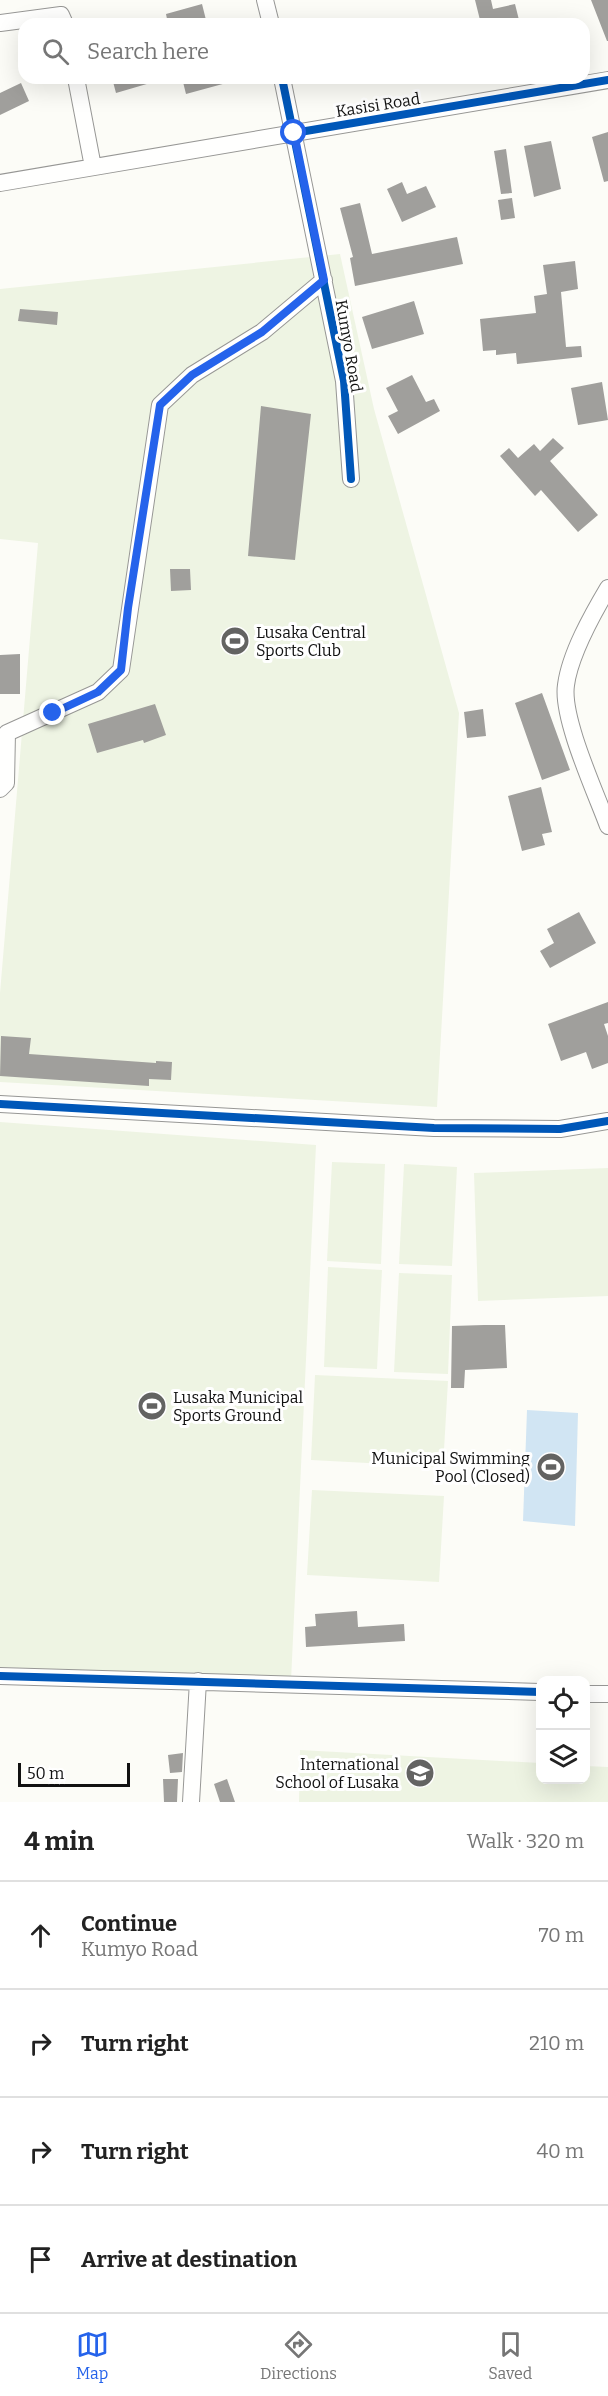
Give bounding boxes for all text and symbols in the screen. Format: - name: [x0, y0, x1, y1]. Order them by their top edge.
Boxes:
- search box: [18, 18, 590, 84]
- icon: search: [39, 35, 72, 68]
- text: Search here: [87, 38, 209, 65]
- street label: Kasisi Road: [335, 89, 422, 121]
- route start: [280, 119, 306, 145]
- street label: Kumyo Road: [332, 298, 367, 394]
- place label: Lusaka Central Sports Club: [256, 623, 366, 660]
- sports icon: Lusaka Central Sports Club: [219, 625, 251, 657]
- route end: [39, 699, 65, 725]
- place label: Lusaka Municipal Sports Ground: [173, 1388, 304, 1425]
- sports icon: Lusaka Municipal Sports Ground: [136, 1390, 168, 1422]
- place label: Municipal Swimming Pool (Closed): [371, 1449, 530, 1486]
- sports icon: Municipal Swimming Pool (Closed): [535, 1451, 567, 1483]
- map controls: [536, 1676, 590, 1784]
- button: locate: [536, 1676, 590, 1730]
- button: layers: [536, 1730, 590, 1784]
- place label: International School of Lusaka: [275, 1755, 399, 1792]
- school or university icon: International School of Lusaka: [404, 1757, 436, 1789]
- scale bar: [18, 1760, 130, 1788]
- text: 50 m: [27, 1764, 64, 1783]
- text: 4 min: [24, 1826, 94, 1857]
- text: Walk · 320 m: [467, 1829, 584, 1853]
- text: Continue: [81, 1910, 177, 1937]
- icon: ahead: [24, 1919, 57, 1952]
- text: 70 m: [538, 1923, 584, 1947]
- text: Kumyo Road: [81, 1937, 198, 1961]
- icon: right: [24, 2027, 57, 2060]
- text: Turn right: [81, 2030, 189, 2057]
- text: 210 m: [529, 2031, 584, 2055]
- icon: right: [24, 2135, 57, 2168]
- text: Turn right: [81, 2138, 189, 2165]
- text: 40 m: [536, 2139, 584, 2163]
- icon: arrive: [24, 2243, 57, 2276]
- text: Arrive at destination: [81, 2246, 297, 2273]
- tab: Map: [76, 2328, 109, 2383]
- tab: Directions: [260, 2328, 337, 2383]
- tab: Saved: [488, 2328, 532, 2383]

